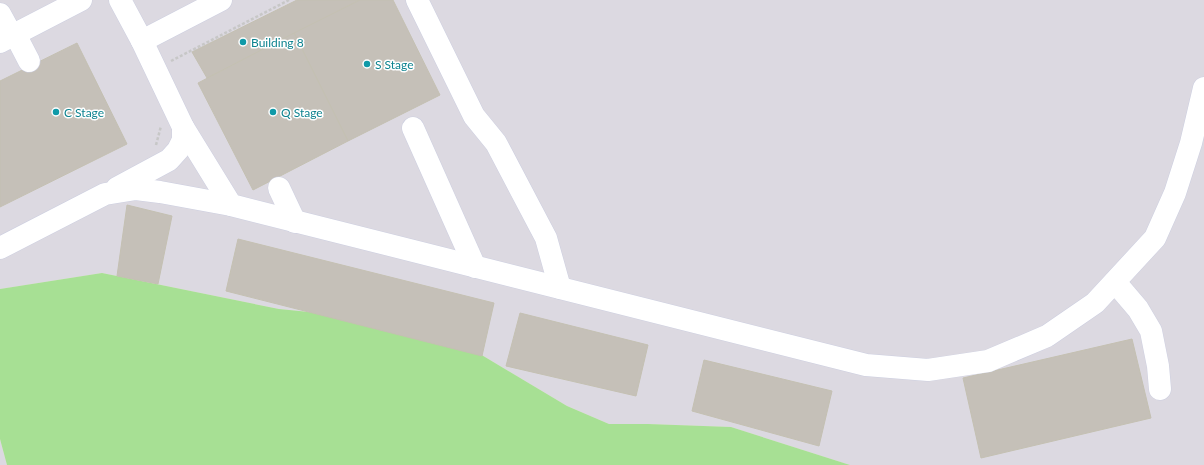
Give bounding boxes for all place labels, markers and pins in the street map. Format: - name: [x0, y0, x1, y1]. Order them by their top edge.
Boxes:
- place label: Building 8: [251, 35, 304, 50]
- marker: Building 8: [238, 37, 248, 47]
- place label: S Stage: [375, 57, 414, 72]
- marker: S Stage: [362, 59, 372, 69]
- place label: C Stage: [64, 105, 104, 120]
- place label: Q Stage: [281, 105, 323, 120]
- marker: C Stage: [51, 107, 61, 117]
- marker: Q Stage: [268, 107, 278, 117]

